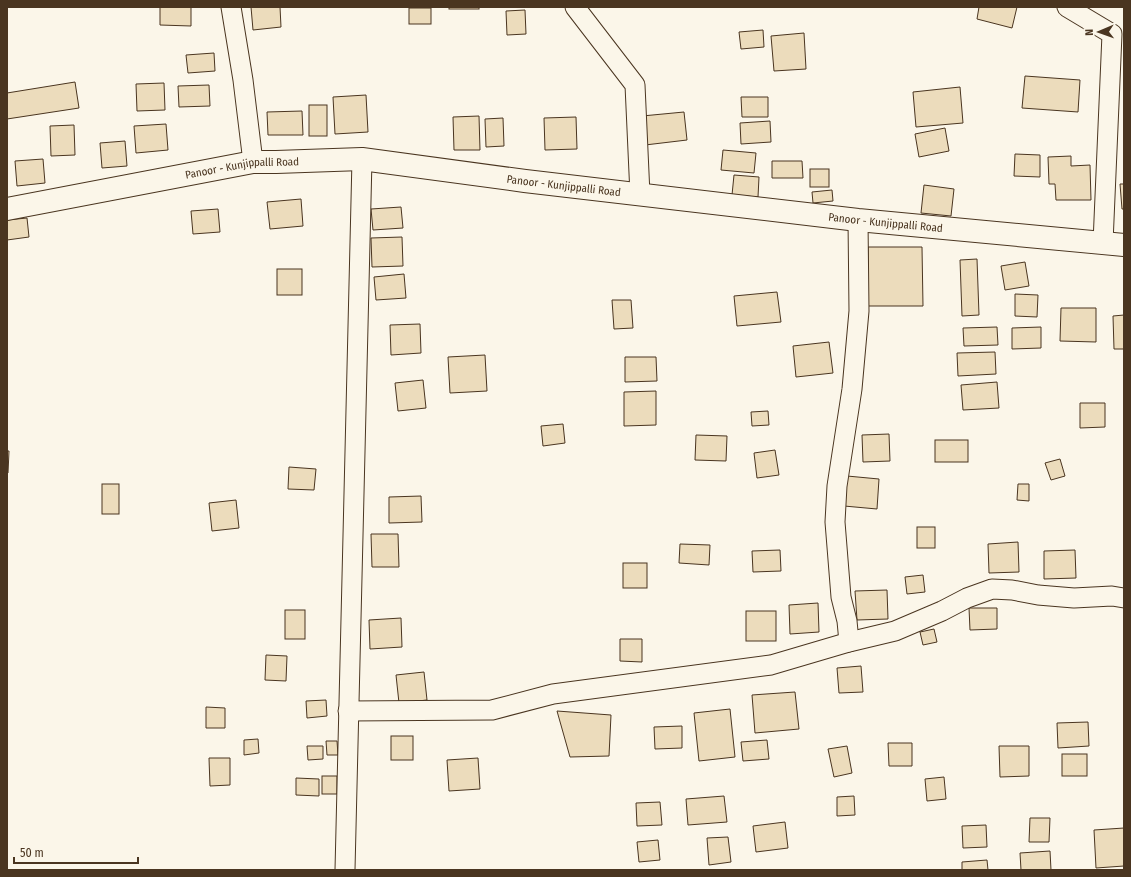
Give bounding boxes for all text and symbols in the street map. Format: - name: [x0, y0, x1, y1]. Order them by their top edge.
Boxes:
- north arrow: [1079, 12, 1119, 52]
- text: N: [1083, 29, 1096, 36]
- street label: Panoor - Kunjippalli Road: [184, 155, 299, 182]
- street label: Panoor - Kunjippalli Road: [506, 173, 622, 199]
- street label: Panoor - Kunjippalli Road: [828, 211, 943, 235]
- scale bar: [14, 839, 138, 865]
- text: 50 m: [20, 846, 44, 860]

